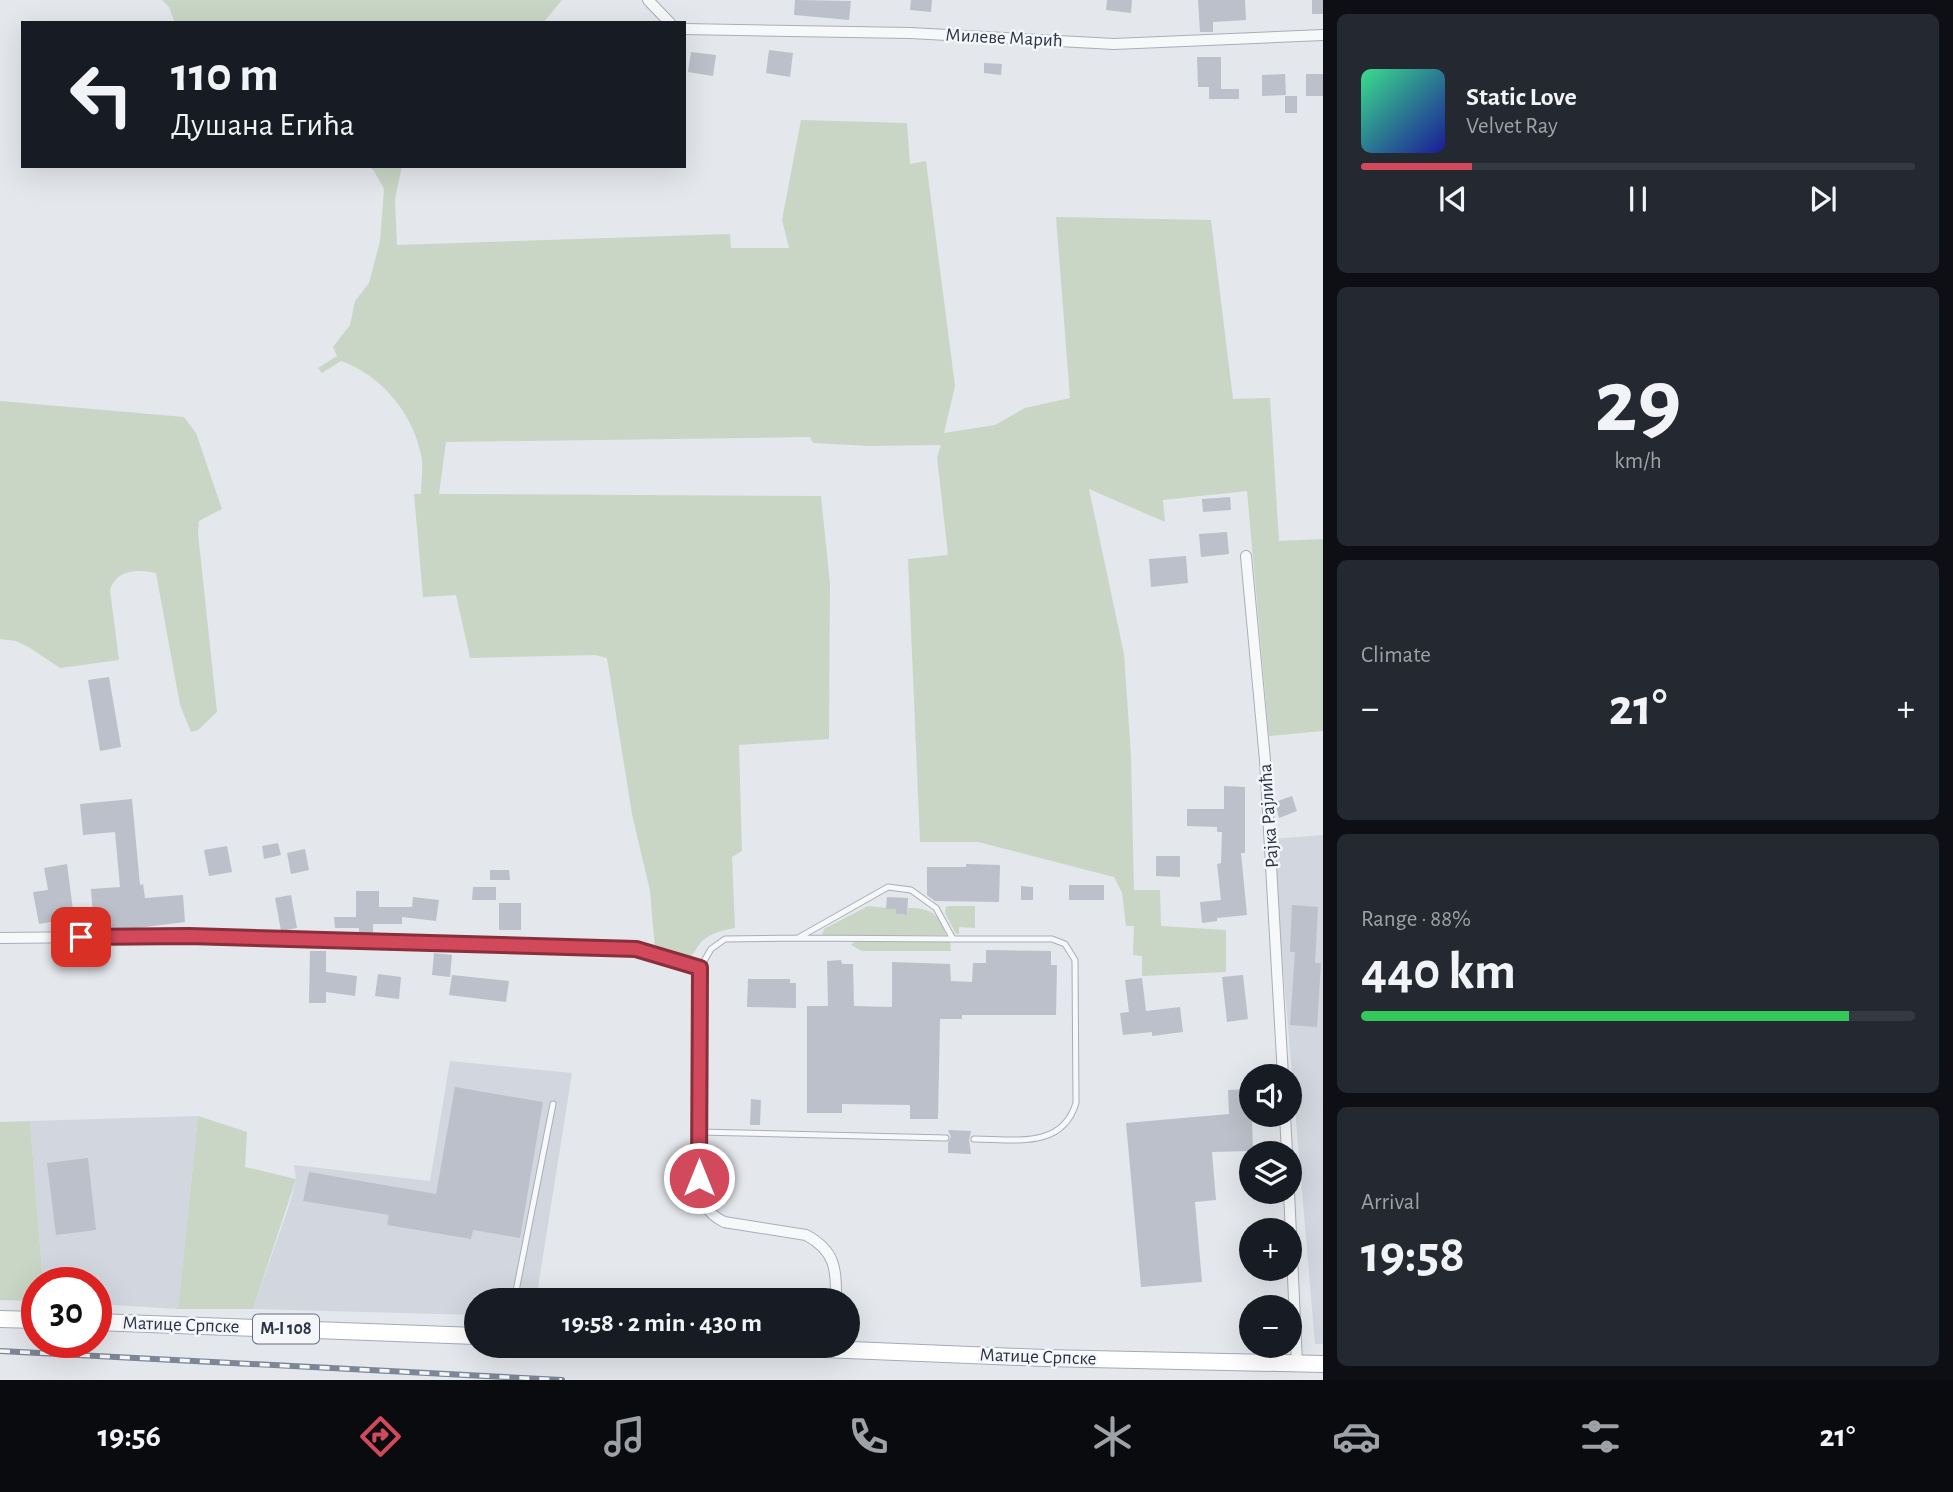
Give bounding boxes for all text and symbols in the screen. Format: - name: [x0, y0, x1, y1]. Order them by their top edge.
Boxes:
- street label: Милеве Мaрић: [945, 25, 1063, 51]
- icon: left: [56, 49, 147, 140]
- text: 110 m: [171, 51, 279, 100]
- text: Static Love: [1466, 84, 1577, 110]
- text: Душана Егића: [171, 109, 354, 141]
- text: Velvet Ray: [1466, 115, 1558, 138]
- icon: previous: [1434, 180, 1472, 218]
- icon: pause: [1619, 180, 1657, 218]
- icon: next: [1804, 180, 1842, 218]
- text: 29: [1595, 357, 1681, 448]
- text: km/h: [1614, 450, 1662, 473]
- text: Climate: [1361, 644, 1431, 667]
- text: 21°: [1609, 682, 1667, 734]
- text: −: [1361, 690, 1379, 728]
- text: +: [1897, 690, 1915, 728]
- street label: Рајка Рајлића: [1256, 763, 1282, 869]
- pin: [51, 907, 111, 967]
- text: Range · 88%: [1361, 908, 1471, 931]
- icon: arrive: [62, 918, 100, 956]
- text: 440 km: [1361, 946, 1516, 998]
- map controls: [1239, 1064, 1302, 1358]
- button: sound: [1239, 1064, 1302, 1127]
- position arrow: [662, 1141, 736, 1215]
- button: layers: [1239, 1141, 1302, 1204]
- text: Arrival: [1361, 1191, 1420, 1214]
- button: +: [1239, 1218, 1302, 1281]
- text: 19:58: [1361, 1229, 1465, 1281]
- speed limit sign: 30: [21, 1267, 112, 1358]
- button: −: [1239, 1295, 1302, 1358]
- text: 19:58 · 2 min · 430 m: [562, 1310, 762, 1336]
- street label: Матице Српске: [122, 1313, 240, 1337]
- road number: M-I 108: [253, 1314, 319, 1344]
- street label: Матице Српске: [979, 1345, 1097, 1369]
- icon: directions: [356, 1412, 405, 1461]
- icon: music: [600, 1412, 649, 1461]
- icon: phone: [844, 1412, 893, 1461]
- icon: climate: [1088, 1412, 1137, 1461]
- icon: car: [1332, 1412, 1381, 1461]
- icon: filters: [1576, 1412, 1625, 1461]
- text: 19:56: [97, 1420, 161, 1452]
- text: 21°: [1820, 1420, 1855, 1452]

